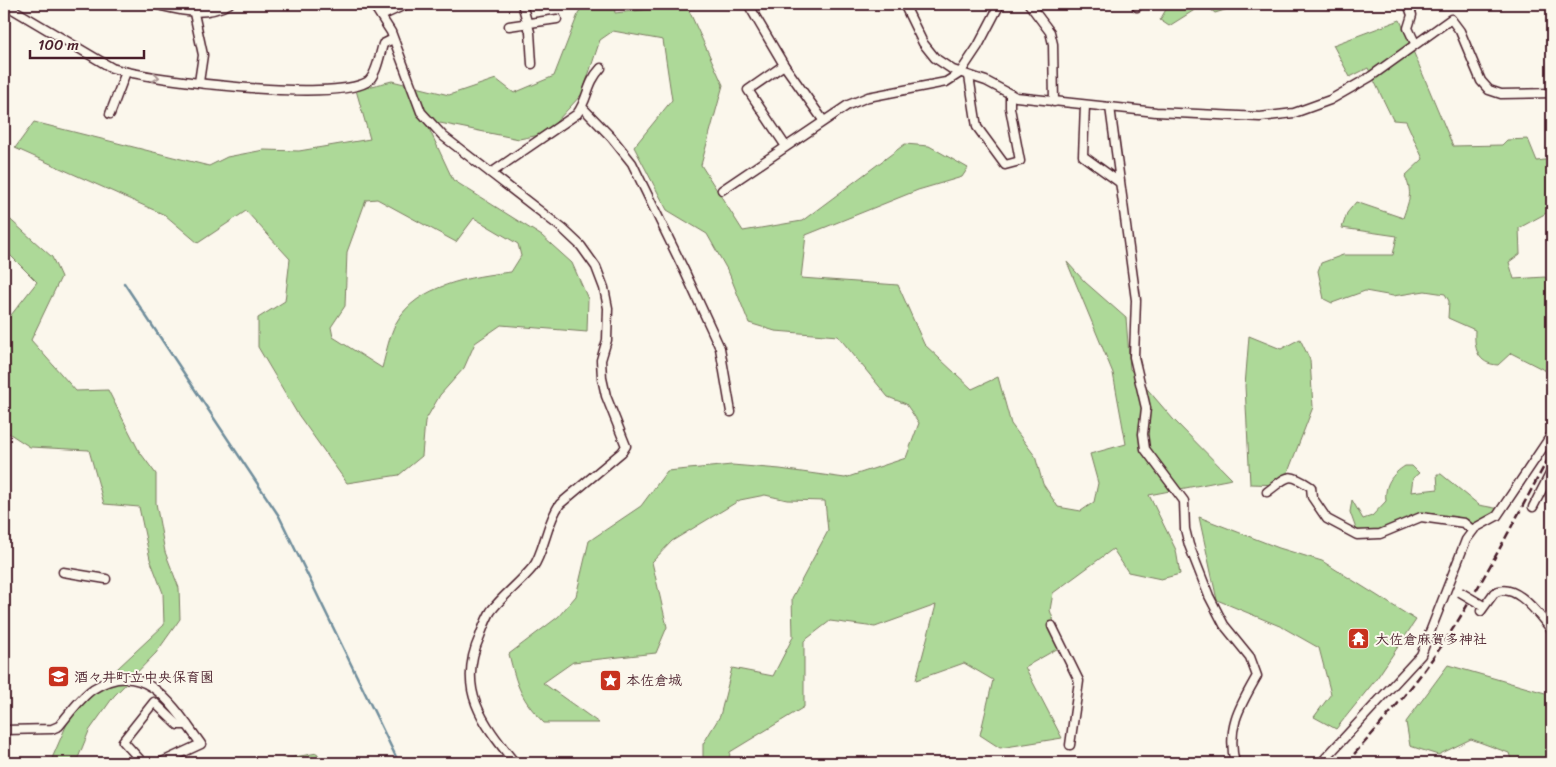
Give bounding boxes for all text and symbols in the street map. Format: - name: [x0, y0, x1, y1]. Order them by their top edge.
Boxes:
- scale bar: [30, 28, 144, 60]
- text: 100 m: [38, 32, 79, 58]
- one-way arrow: [153, 71, 161, 82]
- temple icon: 大佐倉麻賀多神社: [1347, 627, 1371, 651]
- place label: 大佐倉麻賀多神社: [1375, 627, 1487, 652]
- school or university icon: 酒々井町立中央保育園: [46, 665, 70, 689]
- place label: 酒々井町立中央保育園: [74, 665, 214, 690]
- place icon: 本佐倉城: [598, 668, 622, 692]
- place label: 本佐倉城: [626, 668, 682, 693]

